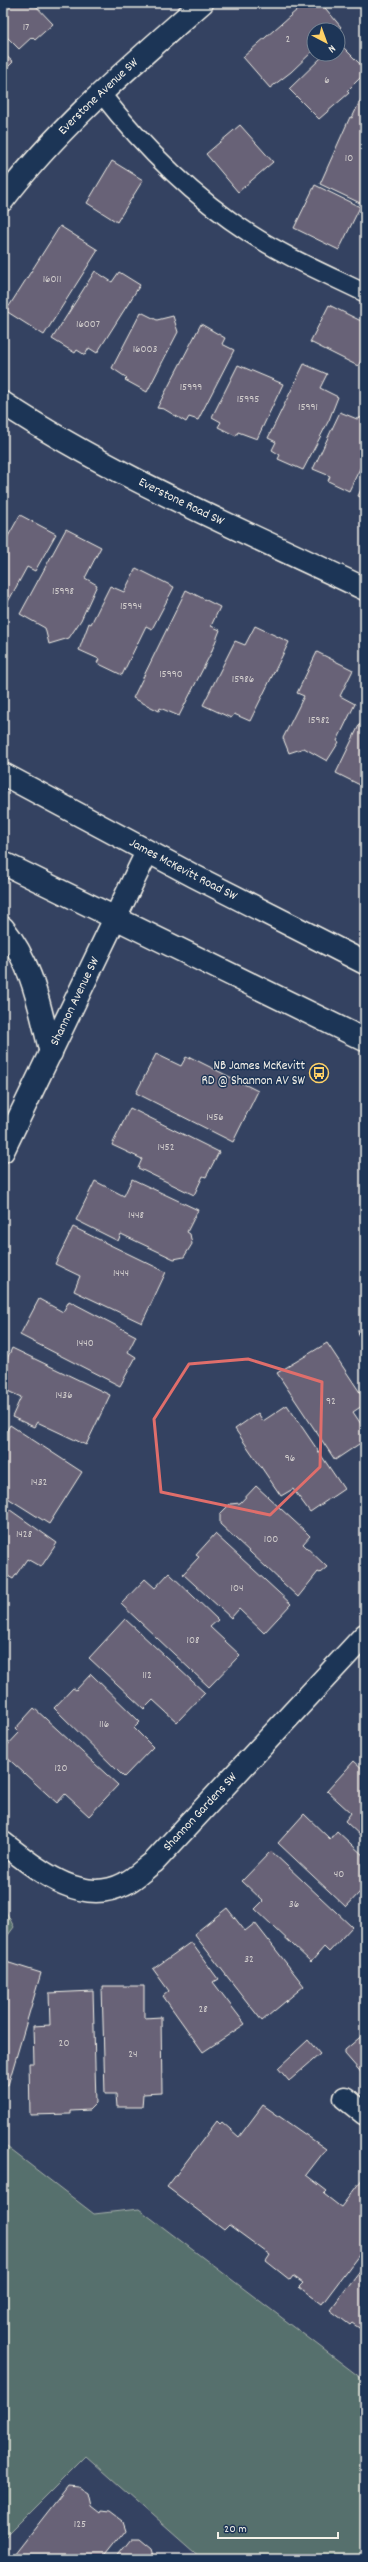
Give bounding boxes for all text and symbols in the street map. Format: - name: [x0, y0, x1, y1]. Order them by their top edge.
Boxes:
- house number: 17: [23, 20, 29, 36]
- north arrow: [306, 22, 346, 62]
- house number: 2: [286, 32, 291, 48]
- text: N: [324, 40, 339, 56]
- street label: Everstone Avenue SW: [54, 53, 143, 139]
- house number: 6: [324, 73, 330, 89]
- house number: 10: [345, 151, 353, 167]
- house number: 16011: [43, 272, 61, 288]
- house number: 16007: [76, 317, 100, 333]
- house number: 16003: [133, 342, 157, 358]
- house number: 15999: [180, 380, 202, 396]
- house number: 15995: [237, 392, 259, 408]
- house number: 15991: [298, 400, 318, 416]
- street label: Everstone Road SW: [135, 473, 228, 531]
- house number: 15998: [52, 584, 74, 600]
- house number: 15994: [120, 599, 142, 615]
- house number: 15990: [159, 667, 183, 683]
- house number: 15986: [232, 672, 254, 688]
- house number: 15982: [308, 713, 330, 729]
- street label: James McKevitt Road SW: [126, 834, 241, 906]
- street label: Shannon Avenue SW: [46, 953, 105, 1049]
- place label: NB James McKevitt RD @ Shannon AV SW: [202, 1057, 306, 1091]
- bus stop icon: NB James McKevitt RD @ Shannon AV SW: [308, 1062, 330, 1084]
- house number: 1456: [206, 1110, 224, 1126]
- house number: 1452: [158, 1140, 175, 1156]
- house number: 1448: [128, 1208, 144, 1224]
- house number: 1444: [113, 1266, 129, 1282]
- house number: 1440: [76, 1336, 94, 1352]
- house number: 1436: [55, 1388, 73, 1404]
- house number: 92: [326, 1394, 336, 1410]
- house number: 96: [285, 1451, 295, 1467]
- house number: 1432: [31, 1475, 48, 1491]
- house number: 1428: [16, 1527, 32, 1543]
- house number: 100: [264, 1532, 278, 1548]
- house number: 104: [231, 1581, 243, 1597]
- house number: 108: [187, 1633, 199, 1649]
- house number: 112: [142, 1668, 152, 1684]
- house number: 116: [99, 1717, 109, 1733]
- house number: 120: [54, 1761, 68, 1777]
- street label: Shannon Gardens SW: [159, 1768, 242, 1856]
- house number: 40: [334, 1867, 344, 1883]
- house number: 36: [289, 1897, 299, 1913]
- house number: 32: [244, 1952, 254, 1968]
- house number: 28: [198, 2002, 208, 2018]
- house number: 20: [59, 2036, 69, 2052]
- house number: 24: [128, 2047, 138, 2063]
- scale bar: [218, 2514, 338, 2540]
- house number: 125: [74, 2517, 86, 2533]
- text: 20 m: [224, 2521, 247, 2538]

